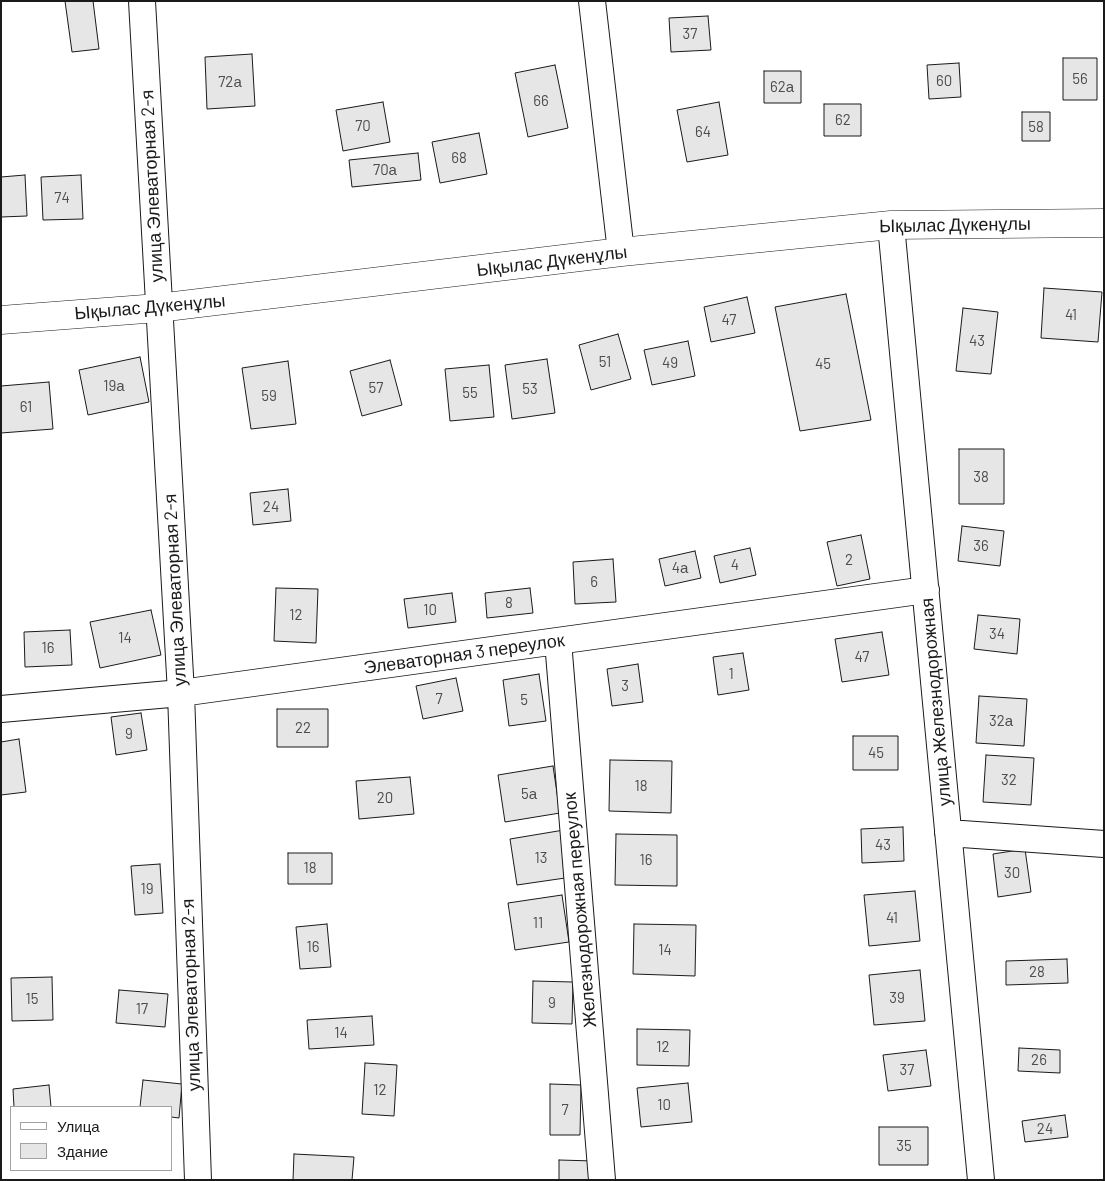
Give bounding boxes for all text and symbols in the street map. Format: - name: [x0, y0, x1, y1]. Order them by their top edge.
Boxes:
- house number: 37: [683, 25, 697, 43]
- house number: 56: [1072, 70, 1088, 88]
- house number: 60: [936, 72, 952, 90]
- house number: 72а: [218, 73, 242, 91]
- house number: 62а: [770, 78, 794, 96]
- street label: улица Элеваторная 2-я: [136, 89, 168, 283]
- house number: 66: [533, 92, 549, 110]
- house number: 62: [835, 111, 851, 129]
- house number: 70: [355, 117, 371, 135]
- house number: 58: [1028, 118, 1044, 136]
- house number: 64: [695, 123, 711, 141]
- house number: 68: [451, 149, 467, 167]
- house number: 70а: [373, 161, 397, 179]
- house number: 74: [54, 189, 70, 207]
- street label: Ықылас Дүкенұлы: [879, 213, 1031, 237]
- street label: Ықылас Дүкенұлы: [475, 241, 629, 281]
- street label: Ықылас Дүкенұлы: [74, 290, 226, 324]
- house number: 41: [1065, 306, 1077, 324]
- house number: 47: [722, 311, 736, 329]
- house number: 43: [969, 332, 985, 350]
- house number: 51: [599, 353, 611, 371]
- house number: 49: [662, 354, 678, 372]
- house number: 45: [815, 355, 831, 373]
- house number: 19а: [103, 377, 125, 395]
- house number: 57: [369, 379, 383, 397]
- house number: 53: [522, 380, 538, 398]
- house number: 55: [462, 384, 478, 402]
- house number: 59: [261, 387, 277, 405]
- house number: 61: [20, 398, 32, 416]
- house number: 38: [973, 468, 989, 486]
- street label: улица Элеваторная 2-я: [159, 493, 191, 687]
- house number: 24: [263, 498, 279, 516]
- house number: 36: [973, 537, 989, 555]
- house number: 2: [845, 551, 853, 569]
- house number: 4: [731, 556, 739, 574]
- house number: 4а: [672, 559, 688, 577]
- house number: 6: [590, 573, 598, 591]
- house number: 8: [505, 594, 513, 612]
- street label: улица Железнодорожная: [916, 597, 956, 807]
- house number: 10: [423, 601, 437, 619]
- house number: 12: [289, 606, 303, 624]
- house number: 34: [989, 625, 1005, 643]
- house number: 14: [118, 629, 132, 647]
- street label: Элеваторная 3 переулок: [362, 629, 566, 679]
- house number: 16: [42, 639, 54, 657]
- house number: 47: [855, 648, 869, 666]
- house number: 1: [728, 665, 734, 683]
- house number: 3: [621, 677, 629, 695]
- house number: 7: [435, 690, 443, 708]
- house number: 5: [520, 691, 528, 709]
- house number: 32а: [989, 712, 1013, 730]
- house number: 22: [295, 719, 311, 737]
- house number: 9: [125, 725, 133, 743]
- house number: 45: [868, 744, 884, 762]
- house number: 32: [1001, 771, 1017, 789]
- house number: 18: [634, 777, 648, 795]
- house number: 5а: [521, 785, 537, 803]
- house number: 20: [377, 789, 393, 807]
- street label: Железнодорожная переулок: [559, 791, 601, 1029]
- house number: 43: [875, 836, 891, 854]
- house number: 13: [535, 849, 547, 867]
- house number: 16: [640, 851, 652, 869]
- house number: 18: [303, 859, 317, 877]
- house number: 30: [1004, 864, 1020, 882]
- house number: 19: [140, 880, 154, 898]
- street label: улица Элеваторная 2-я: [177, 898, 205, 1092]
- house number: 41: [886, 909, 898, 927]
- house number: 11: [533, 914, 543, 932]
- house number: 16: [307, 938, 319, 956]
- house number: 14: [658, 941, 672, 959]
- house number: 28: [1029, 963, 1045, 981]
- house number: 39: [889, 989, 905, 1007]
- house number: 15: [26, 990, 38, 1008]
- house number: 9: [548, 994, 556, 1012]
- house number: 17: [136, 1000, 148, 1018]
- house number: 14: [334, 1024, 348, 1042]
- house number: 12: [656, 1038, 670, 1056]
- house number: 26: [1031, 1051, 1047, 1069]
- house number: 37: [900, 1061, 914, 1079]
- house number: 12: [373, 1081, 387, 1099]
- house number: 10: [657, 1096, 671, 1114]
- house number: 7: [561, 1101, 569, 1119]
- legend: [10, 1106, 172, 1171]
- text: Улица: [57, 1117, 100, 1135]
- house number: 24: [1037, 1120, 1053, 1138]
- house number: 35: [896, 1137, 912, 1155]
- text: Здание: [57, 1142, 108, 1160]

